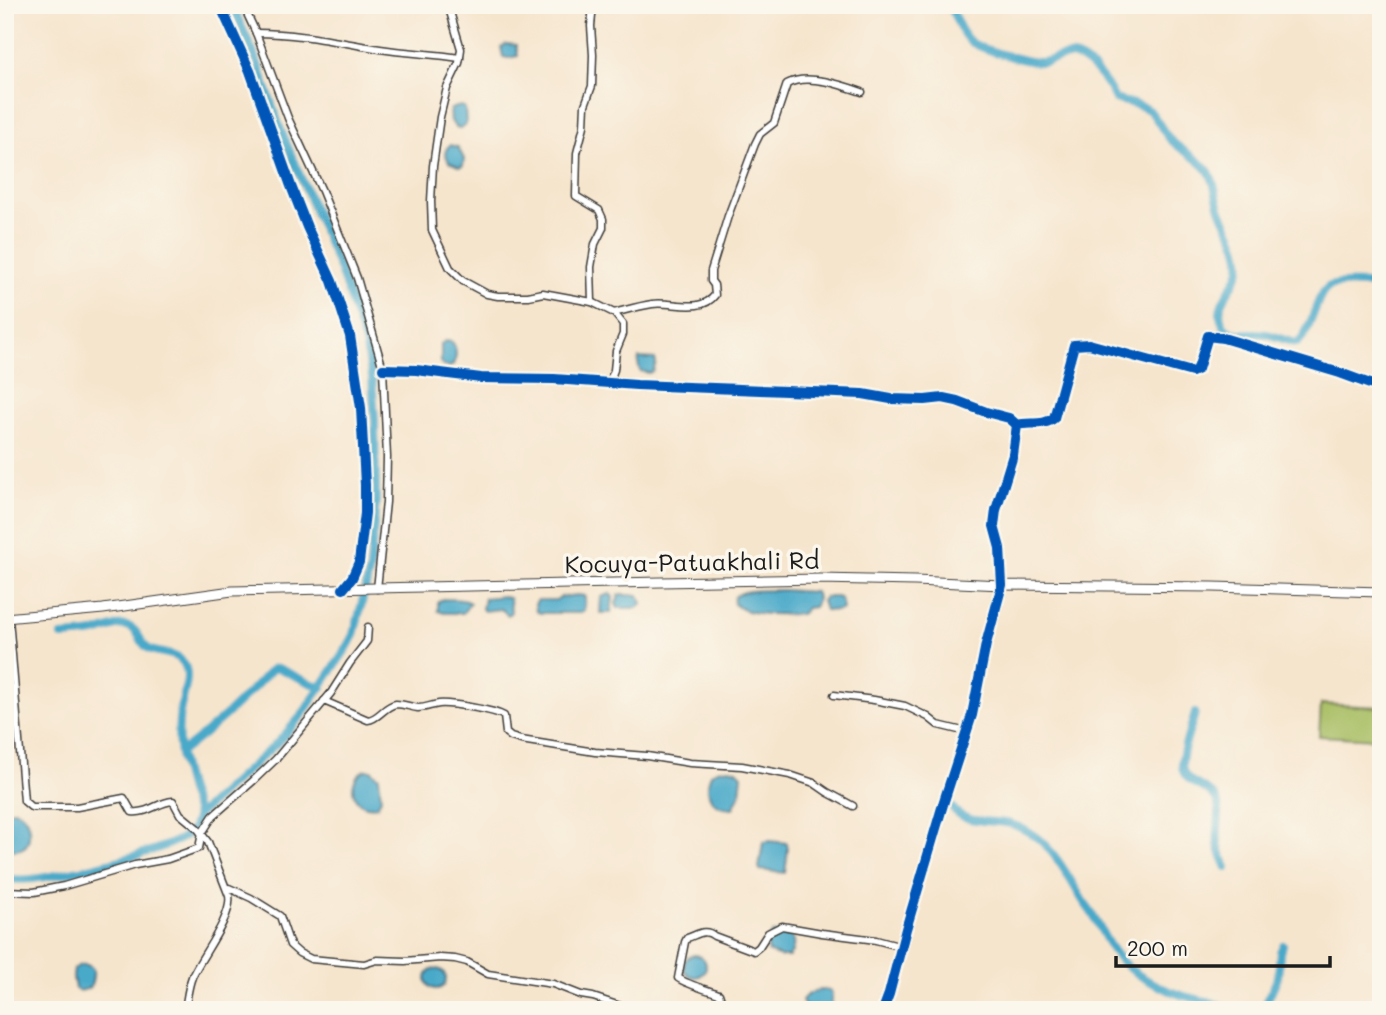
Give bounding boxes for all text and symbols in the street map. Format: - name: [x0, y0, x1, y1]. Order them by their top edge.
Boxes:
- street label: Kocuya-Patuakhali Rd: [564, 544, 820, 579]
- scale bar: [1116, 924, 1330, 968]
- text: 200 m: [1127, 934, 1188, 961]

